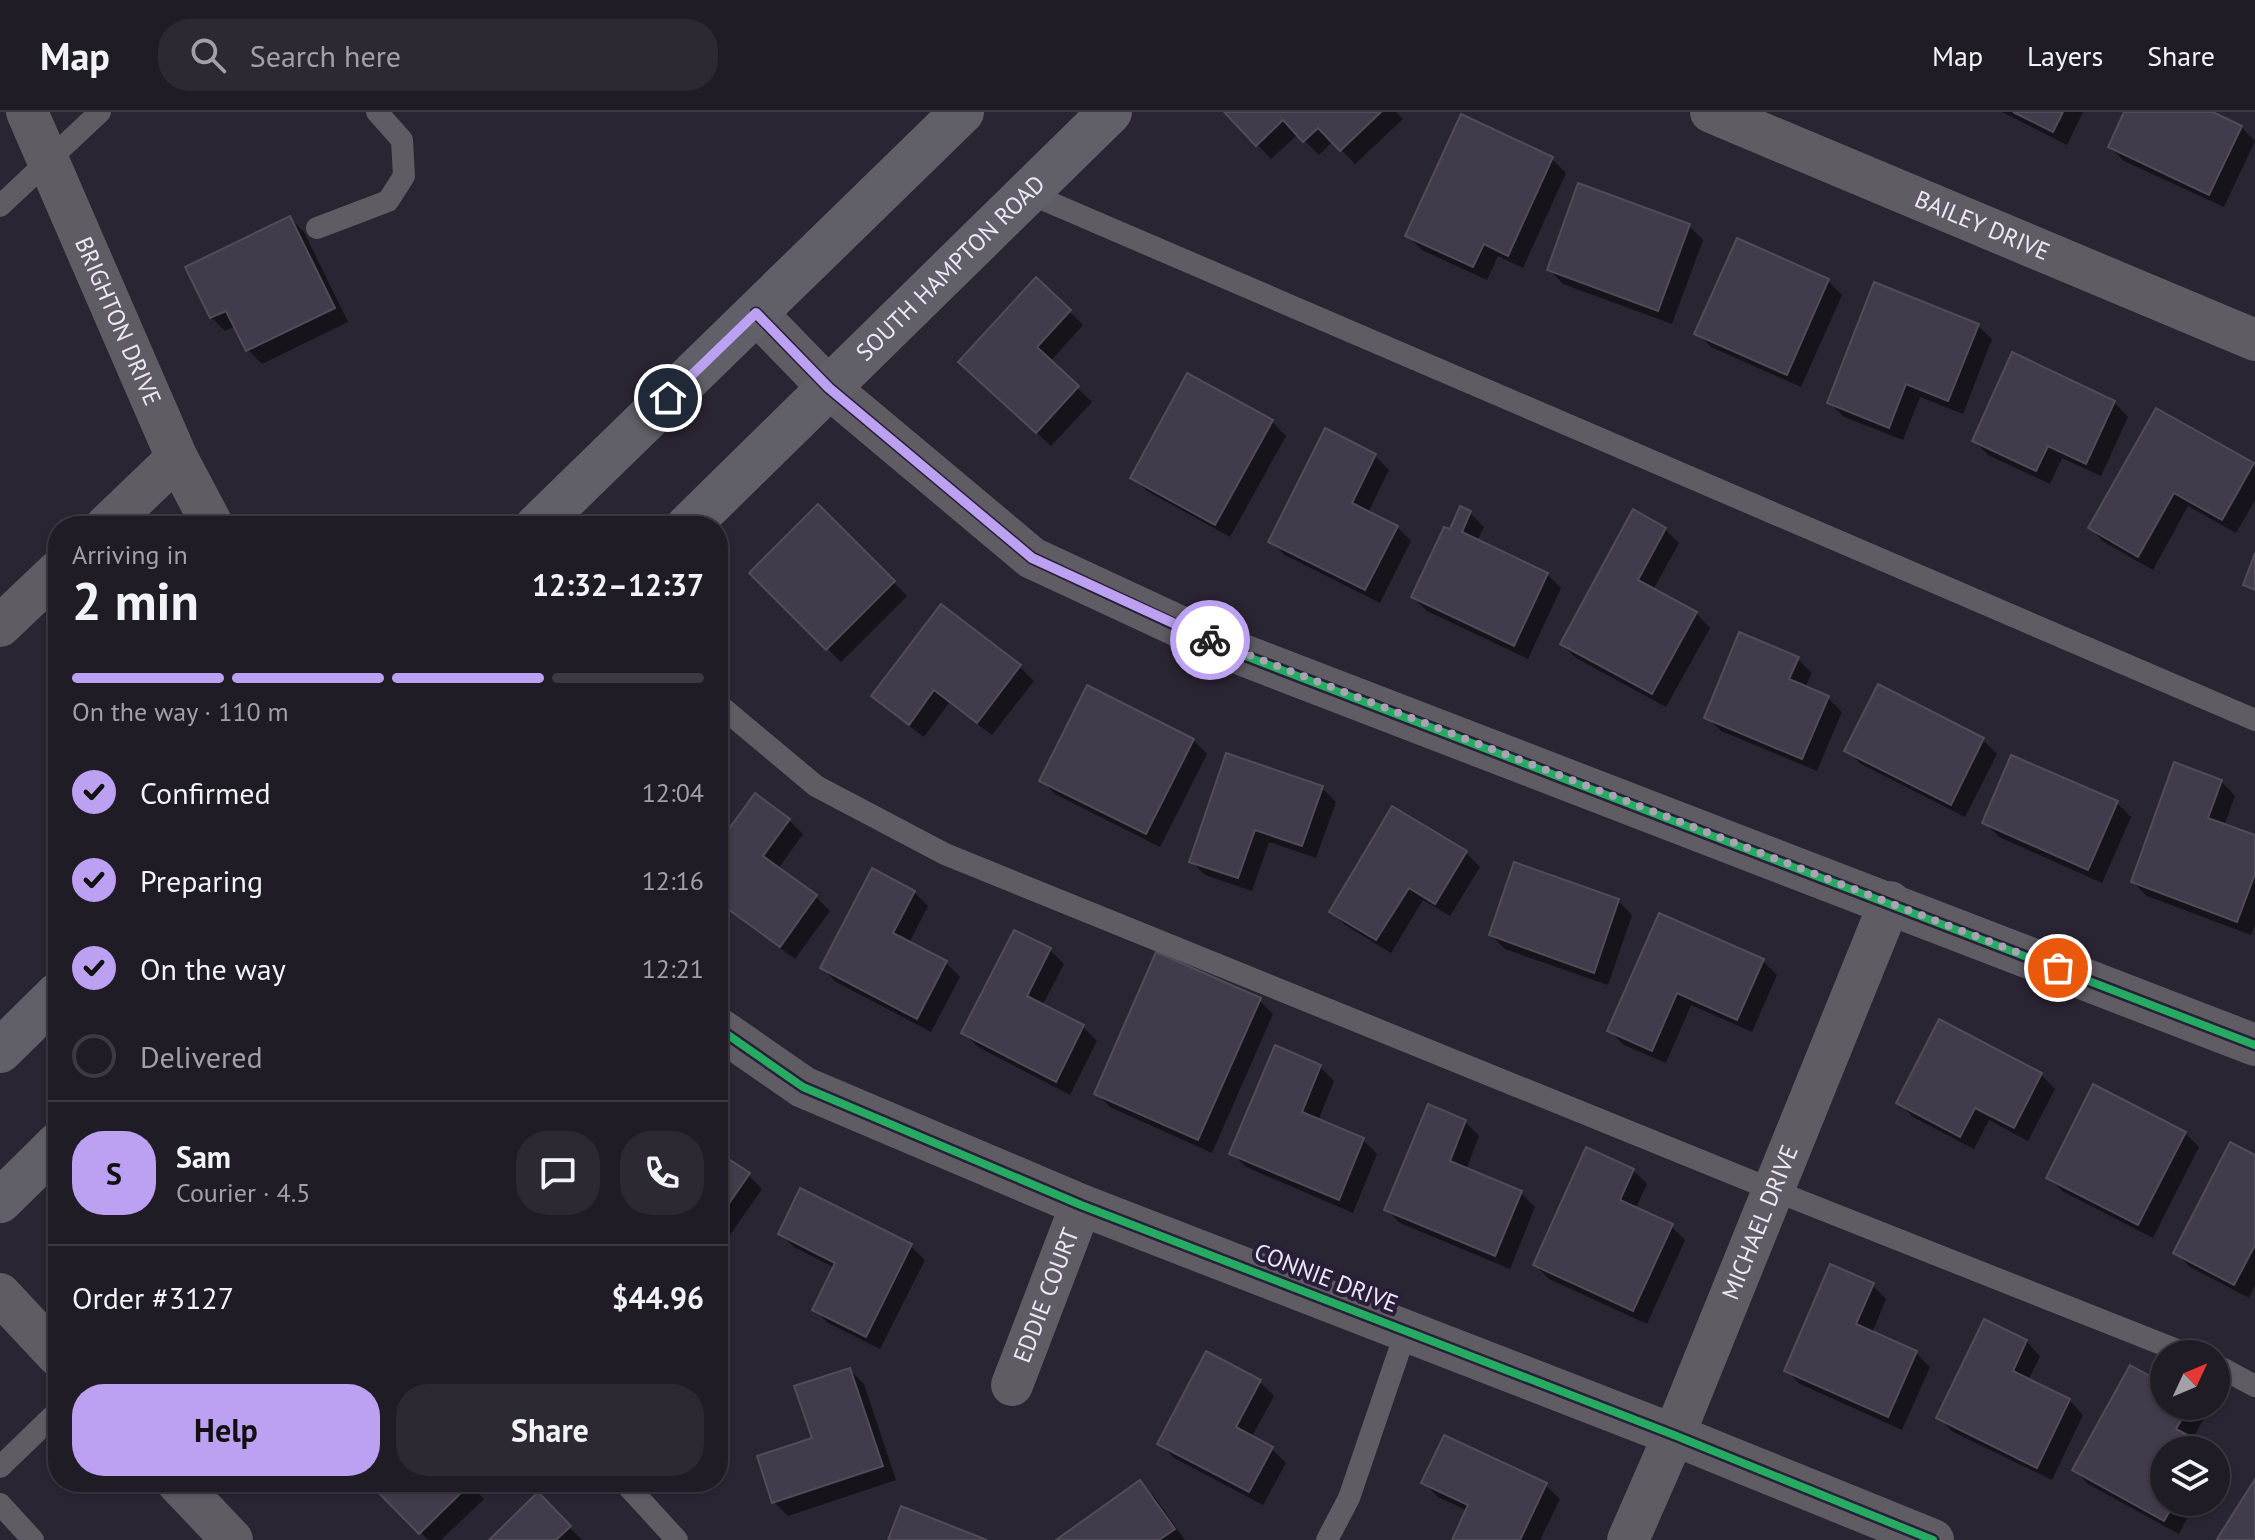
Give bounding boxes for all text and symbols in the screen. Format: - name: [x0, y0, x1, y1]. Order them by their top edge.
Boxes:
- search box: [158, 19, 718, 91]
- text: Map: [40, 31, 110, 80]
- icon: search: [186, 33, 230, 77]
- text: Search here: [250, 36, 401, 75]
- text: Map: [1932, 37, 1983, 74]
- text: Layers: [2027, 37, 2103, 74]
- text: Share: [2147, 37, 2215, 74]
- street label: SOUTH HAMPTON ROAD: [849, 168, 1051, 368]
- street label: BAILEY DRIVE: [1910, 183, 2054, 267]
- street label: BRIGHTON DRIVE: [68, 232, 168, 410]
- pin: [634, 364, 702, 432]
- icon: home: [646, 376, 690, 420]
- text: Arriving in: [72, 538, 188, 571]
- text: 12:32–12:37: [532, 565, 704, 604]
- text: 2 min: [72, 567, 199, 634]
- courier: [1170, 600, 1250, 680]
- icon: bike: [1188, 618, 1232, 662]
- text: On the way · 110 m: [72, 695, 289, 728]
- icon: check: [72, 770, 116, 814]
- text: Confirmed: [140, 773, 271, 812]
- text: 12:04: [642, 776, 704, 809]
- icon: check: [72, 858, 116, 902]
- text: Preparing: [140, 861, 263, 900]
- text: 12:16: [642, 864, 704, 897]
- pin: [2024, 934, 2092, 1002]
- icon: check: [72, 946, 116, 990]
- icon: bag: [2036, 946, 2080, 990]
- text: On the way: [140, 949, 286, 988]
- text: 12:21: [642, 952, 704, 985]
- text: Delivered: [140, 1037, 263, 1076]
- button: chat: [516, 1131, 600, 1215]
- button: phone: [620, 1131, 704, 1215]
- text: Sam: [176, 1137, 231, 1176]
- street label: MICHAEL DRIVE: [1715, 1140, 1805, 1304]
- text: S: [106, 1154, 122, 1193]
- text: Courier · 4.5: [176, 1176, 310, 1209]
- street label: EDDIE COURT: [1006, 1223, 1086, 1367]
- street label: CONNIE DRIVE: [1250, 1236, 1402, 1319]
- text: Order #3127: [72, 1278, 234, 1317]
- text: $44.96: [612, 1278, 704, 1317]
- north arrow: [2150, 1340, 2230, 1420]
- map controls: [2150, 1340, 2230, 1516]
- button: Help: [72, 1384, 380, 1476]
- button: Share: [396, 1384, 704, 1476]
- button: layers: [2150, 1436, 2230, 1516]

